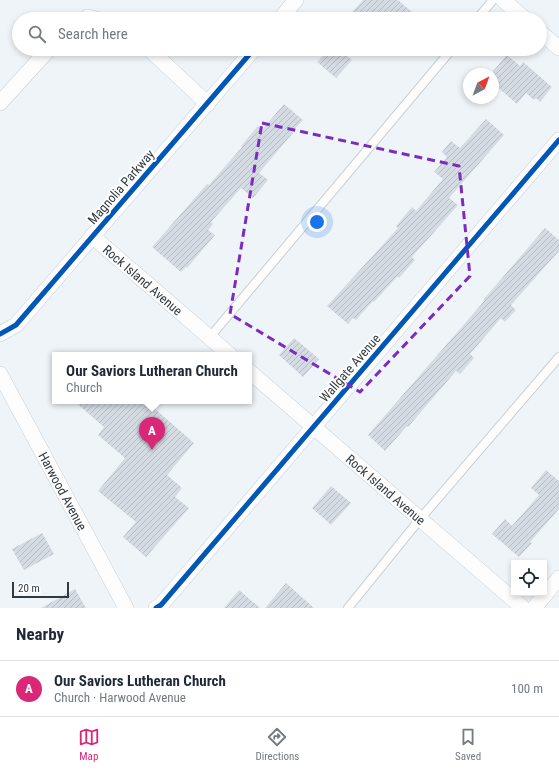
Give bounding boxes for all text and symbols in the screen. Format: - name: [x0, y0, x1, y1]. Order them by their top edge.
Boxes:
- search box: [12, 12, 547, 56]
- icon: search: [26, 23, 48, 45]
- text: Search here: [58, 25, 128, 43]
- north arrow: [463, 68, 499, 104]
- street label: Magnolia Parkway: [85, 146, 158, 227]
- your location: [307, 212, 327, 232]
- street label: Rock Island Avenue: [100, 241, 185, 318]
- street label: Wallgate Avenue: [316, 331, 384, 405]
- popup: [52, 352, 252, 404]
- text: Our Saviors Lutheran Church: [66, 362, 238, 380]
- text: Church: [66, 380, 102, 395]
- pin: A: [139, 417, 165, 450]
- street label: Harwood Avenue: [36, 449, 90, 533]
- street label: Rock Island Avenue: [343, 451, 429, 528]
- map controls: [511, 560, 547, 596]
- button: locate: [511, 560, 547, 596]
- scale bar: [12, 580, 69, 599]
- text: 20 m: [18, 582, 40, 595]
- text: Nearby: [16, 624, 64, 644]
- text: Our Saviors Lutheran Church: [54, 672, 226, 690]
- text: A: [25, 681, 33, 696]
- text: 100 m: [511, 681, 543, 696]
- text: Church · Harwood Avenue: [54, 690, 186, 705]
- tab: Map: [78, 726, 100, 763]
- tab: Directions: [255, 726, 299, 763]
- tab: Saved: [455, 726, 481, 763]

